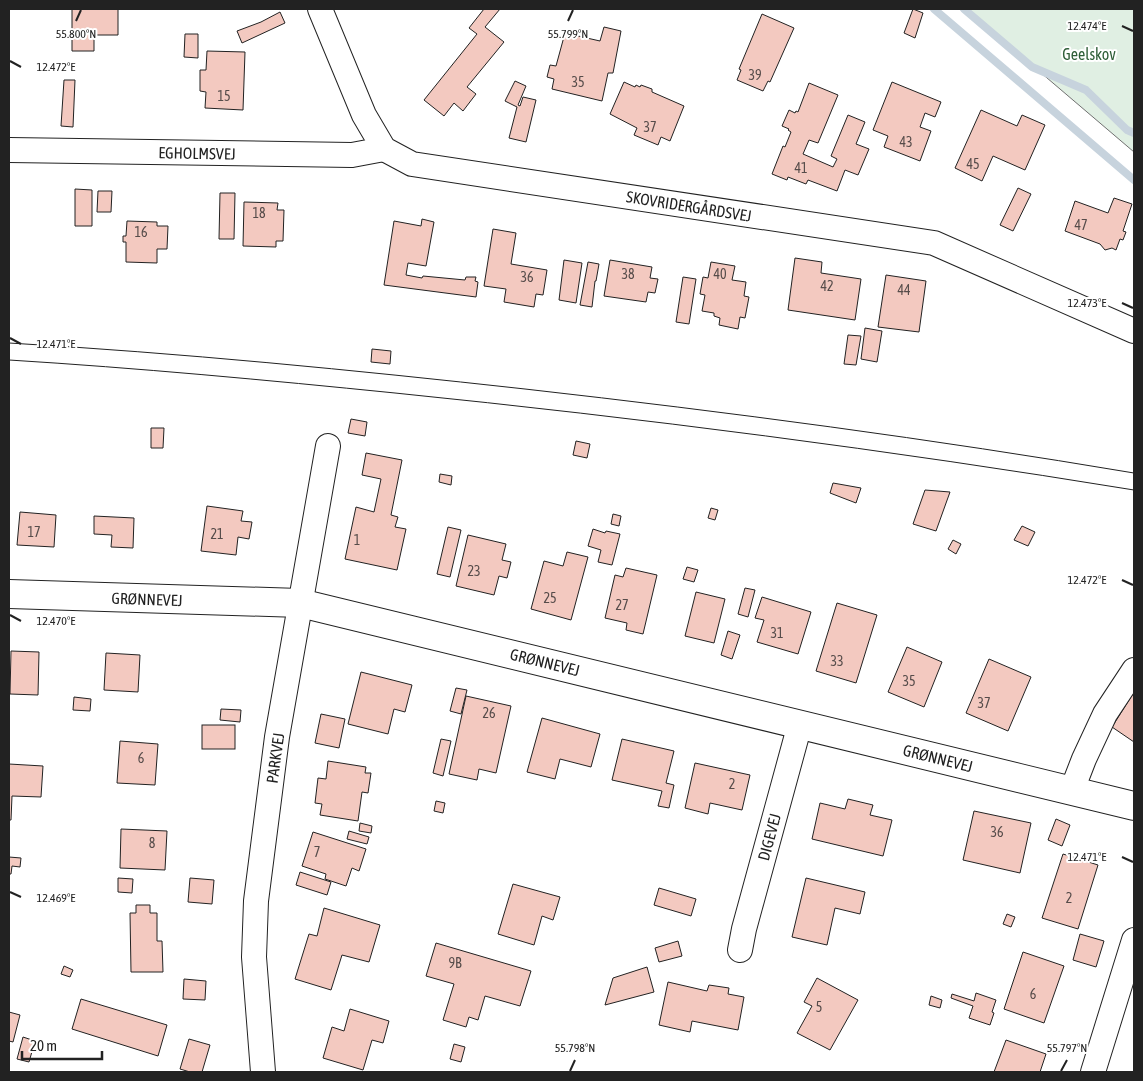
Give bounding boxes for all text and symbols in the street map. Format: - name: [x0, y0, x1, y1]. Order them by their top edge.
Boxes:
- text: 12.474°E: [1068, 19, 1106, 33]
- text: 55.800°N: [56, 27, 96, 41]
- text: 55.799°N: [548, 27, 588, 41]
- park label: Geelskov: [1062, 45, 1116, 63]
- text: 12.472°E: [37, 60, 75, 74]
- house number: 39: [748, 67, 762, 83]
- house number: 35: [571, 74, 585, 90]
- house number: 15: [217, 88, 231, 104]
- house number: 37: [643, 119, 657, 135]
- house number: 43: [899, 134, 913, 150]
- street label: EGHOLMSVEJ: [158, 143, 236, 163]
- house number: 45: [966, 156, 980, 172]
- house number: 41: [794, 160, 808, 176]
- street label: SKOVRIDERGÅRDSVEJ: [625, 186, 753, 225]
- house number: 18: [252, 205, 266, 221]
- house number: 47: [1074, 217, 1088, 233]
- house number: 16: [134, 224, 148, 240]
- house number: 38: [621, 266, 635, 282]
- house number: 40: [713, 266, 727, 282]
- house number: 36: [520, 269, 534, 285]
- house number: 42: [820, 278, 834, 294]
- house number: 44: [897, 282, 911, 298]
- text: 12.473°E: [1068, 296, 1106, 310]
- text: 12.471°E: [37, 337, 75, 351]
- house number: 17: [27, 524, 41, 540]
- house number: 21: [210, 526, 224, 542]
- house number: 1: [354, 532, 360, 548]
- house number: 23: [467, 563, 481, 579]
- text: 12.472°E: [1068, 573, 1106, 587]
- street label: GRØNNEVEJ: [111, 589, 183, 609]
- house number: 25: [543, 590, 557, 606]
- house number: 27: [615, 597, 629, 613]
- text: 12.470°E: [37, 614, 75, 628]
- house number: 31: [770, 625, 784, 641]
- street label: GRØNNEVEJ: [508, 645, 582, 679]
- house number: 33: [830, 653, 844, 669]
- house number: 35: [902, 673, 916, 689]
- house number: 37: [977, 695, 991, 711]
- house number: 26: [482, 705, 496, 721]
- street label: PARKVEJ: [263, 732, 287, 784]
- street label: GRØNNEVEJ: [901, 741, 975, 775]
- house number: 6: [138, 750, 145, 766]
- house number: 2: [729, 776, 735, 792]
- street label: DIGEVEJ: [754, 811, 784, 863]
- house number: 36: [990, 824, 1004, 840]
- house number: 8: [149, 835, 156, 851]
- house number: 7: [314, 844, 320, 860]
- text: 12.471°E: [1068, 850, 1106, 864]
- house number: 2: [1066, 890, 1072, 906]
- text: 12.469°E: [37, 891, 75, 905]
- house number: 9B: [448, 955, 462, 971]
- house number: 6: [1030, 986, 1037, 1002]
- house number: 5: [816, 999, 822, 1015]
- scale bar: [22, 1028, 102, 1060]
- text: 20 m: [30, 1037, 57, 1054]
- text: 55.798°N: [555, 1041, 595, 1055]
- text: 55.797°N: [1047, 1041, 1087, 1055]

